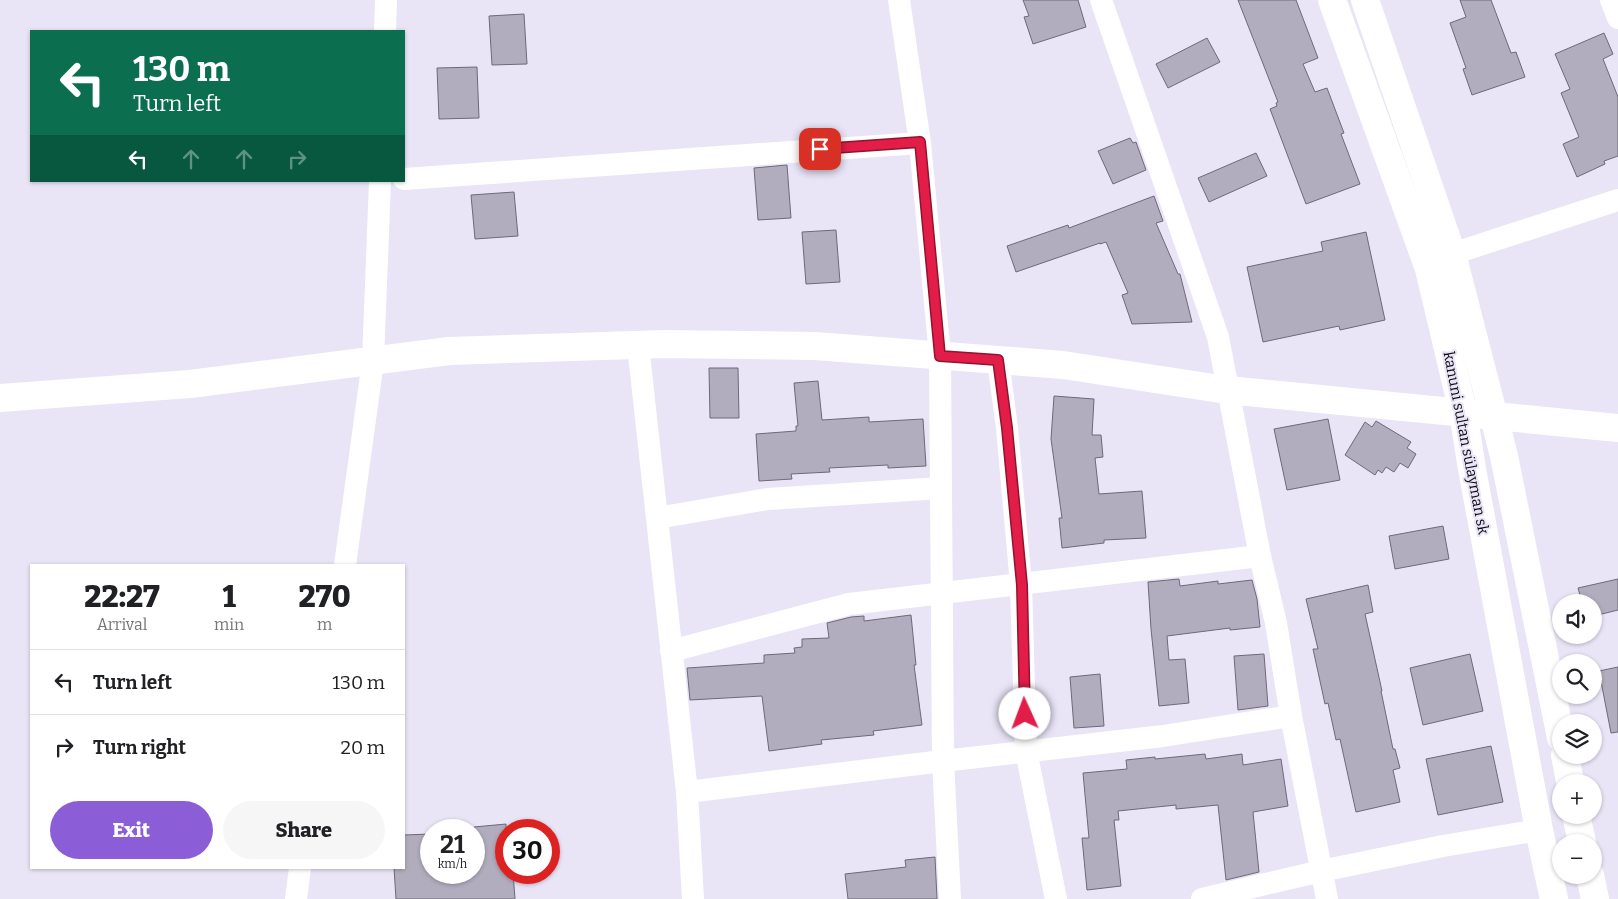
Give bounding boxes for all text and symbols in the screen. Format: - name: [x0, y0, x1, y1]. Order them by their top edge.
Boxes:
- text: 130 m: [133, 48, 230, 90]
- icon: left: [50, 50, 115, 115]
- text: Turn left: [133, 90, 221, 117]
- pin: [799, 128, 841, 170]
- icon: arrive: [806, 135, 834, 163]
- icon: left: [124, 145, 152, 173]
- icon: ahead: [177, 145, 205, 173]
- icon: ahead: [230, 145, 258, 173]
- icon: right: [283, 145, 311, 173]
- street label: kanuni sultan sülayman sk: [1439, 350, 1493, 536]
- text: 22:27: [84, 579, 160, 615]
- text: 1: [222, 579, 236, 615]
- text: 270: [298, 579, 351, 615]
- map controls: [1552, 594, 1602, 884]
- button: sound: [1552, 594, 1602, 644]
- text: Arrival: [97, 615, 147, 634]
- text: min: [214, 615, 244, 634]
- text: m: [317, 615, 332, 634]
- button: search: [1552, 654, 1602, 704]
- icon: left: [50, 668, 78, 696]
- text: Turn left: [93, 671, 172, 694]
- text: 130 m: [332, 671, 385, 694]
- position arrow: [998, 687, 1050, 739]
- button: layers: [1552, 714, 1602, 764]
- icon: right: [50, 733, 78, 761]
- text: Turn right: [93, 736, 186, 759]
- text: 20 m: [341, 736, 385, 759]
- button: +: [1552, 774, 1602, 824]
- button: Exit: [50, 801, 213, 859]
- button: Share: [223, 801, 385, 859]
- speed limit sign: 30: [495, 819, 560, 884]
- text: 21: [440, 830, 465, 860]
- button: −: [1552, 834, 1602, 884]
- text: km/h: [438, 857, 467, 871]

